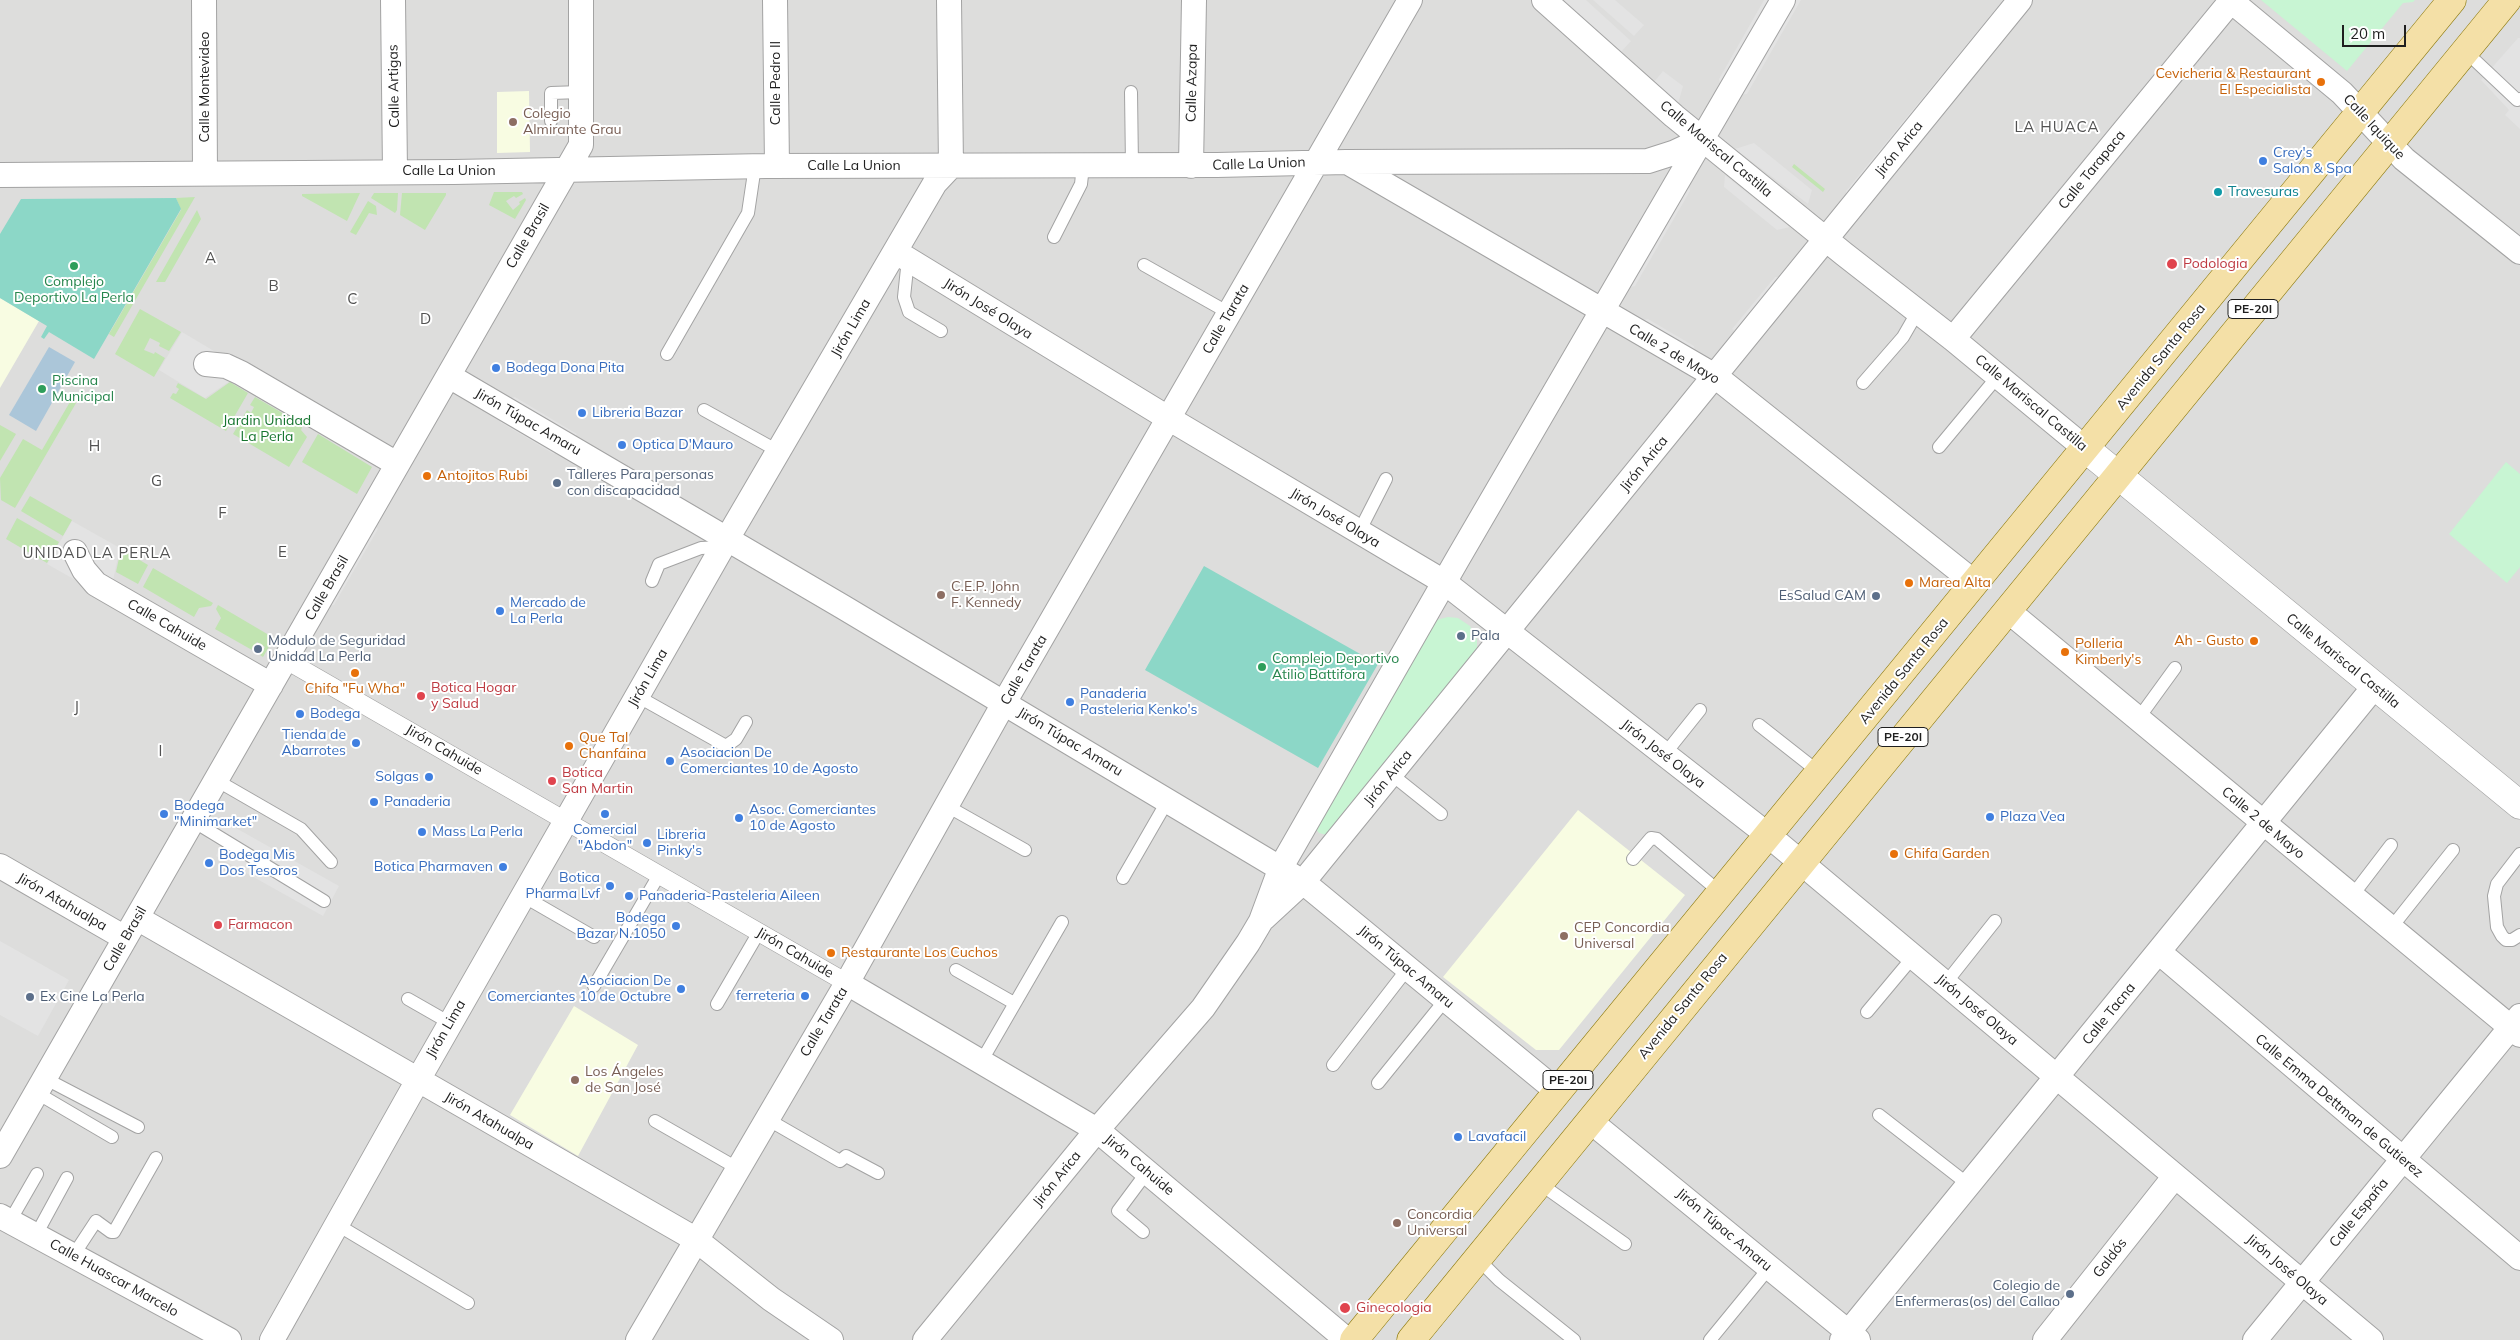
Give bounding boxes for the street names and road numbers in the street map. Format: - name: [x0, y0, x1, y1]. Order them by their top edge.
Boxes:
- street label: Calle Montevideo: [197, 31, 213, 143]
- street label: Calle Pedro II: [768, 41, 784, 125]
- street label: Calle Artigas: [385, 44, 403, 128]
- street label: Calle Azapa: [1183, 44, 1201, 122]
- street label: Calle Iquique: [2339, 91, 2409, 163]
- street label: Calle Mariscal Castilla: [1656, 97, 1776, 201]
- street label: Jirón Arica: [1871, 118, 1927, 180]
- street label: Calle Tarapaca: [2055, 127, 2129, 213]
- street label: Calle La Union: [1212, 154, 1306, 174]
- street label: Calle La Union: [807, 158, 901, 174]
- street label: Calle La Union: [402, 163, 496, 179]
- street label: Calle Brasil: [503, 201, 553, 271]
- street label: Jirón José Olaya: [940, 275, 1036, 343]
- street label: Calle Tarata: [1199, 281, 1253, 357]
- street label: Jirón Lima: [828, 296, 874, 360]
- street label: Avenida Santa Rosa: [2113, 300, 2209, 414]
- road number: PE-20I: [2228, 300, 2278, 318]
- street label: Calle 2 de Mayo: [1625, 320, 1723, 388]
- street label: Calle Mariscal Castilla: [1971, 351, 2091, 455]
- street label: Jirón Túpac Amaru: [472, 385, 584, 459]
- street label: Jirón Arica: [1616, 433, 1672, 495]
- street label: Jirón José Olaya: [1287, 485, 1383, 551]
- street label: Calle Brasil: [302, 553, 352, 623]
- street label: Calle Cahuide: [124, 595, 210, 655]
- street label: Calle Mariscal Castilla: [2283, 610, 2403, 712]
- street label: Avenida Santa Rosa: [1856, 614, 1952, 728]
- street label: Calle Tarata: [997, 632, 1051, 708]
- street label: Jirón Lima: [625, 646, 671, 710]
- street label: Jirón Túpac Amaru: [1014, 704, 1126, 780]
- street label: Jirón José Olaya: [1618, 716, 1708, 792]
- street label: Jirón Cahuide: [402, 721, 486, 779]
- road number: PE-20I: [1878, 728, 1928, 746]
- street label: Jirón Arica: [1360, 747, 1416, 809]
- street label: Calle 2 de Mayo: [2218, 783, 2308, 863]
- street label: Jirón Atahualpa: [14, 869, 110, 935]
- street label: Calle Brasil: [100, 904, 150, 974]
- street label: Jirón Túpac Amaru: [1355, 922, 1457, 1012]
- street label: Jirón Cahuide: [753, 924, 837, 982]
- street label: Avenida Santa Rosa: [1635, 949, 1731, 1063]
- street label: Jirón José Olaya: [1933, 971, 2021, 1049]
- street label: Calle Tacna: [2079, 980, 2139, 1048]
- street label: Calle Tarata: [797, 984, 851, 1060]
- street label: Jirón Lima: [423, 997, 469, 1061]
- street label: Calle Emma Dettman de Gutierez: [2251, 1031, 2427, 1181]
- road number: PE-20I: [1543, 1070, 1593, 1090]
- street label: Jirón Atahualpa: [441, 1088, 537, 1154]
- street label: Jirón Cahuide: [1101, 1131, 1177, 1199]
- street label: Jirón Arica: [1029, 1148, 1085, 1210]
- street label: Calle España: [2326, 1175, 2392, 1251]
- street label: Jirón Túpac Amaru: [1673, 1185, 1775, 1275]
- street label: Jirón José Olaya: [2243, 1231, 2331, 1309]
- street label: Galdós: [2089, 1235, 2131, 1281]
- street label: Calle Huascar Marcelo: [47, 1236, 181, 1320]

